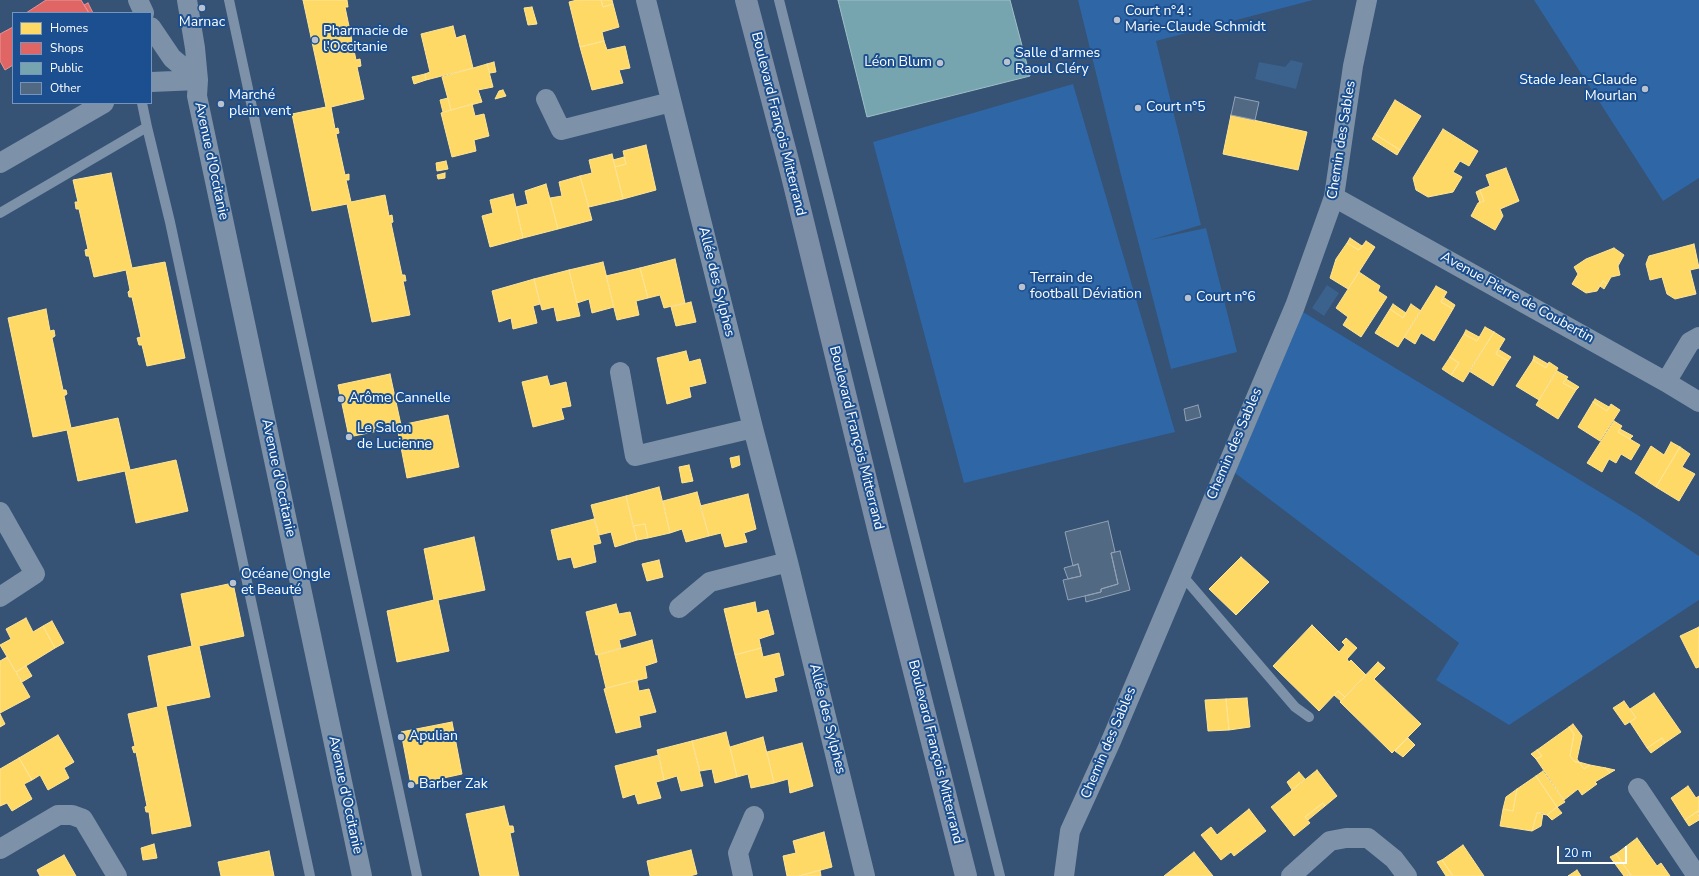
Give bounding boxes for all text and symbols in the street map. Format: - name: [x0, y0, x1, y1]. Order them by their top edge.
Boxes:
- marker: Marnac: [197, 3, 207, 13]
- place label: Court n°4 : Marie-Claude Schmidt: [1125, 4, 1266, 36]
- legend: [12, 12, 152, 104]
- place label: Marnac: [179, 15, 225, 31]
- marker: Court n°4 : Marie-Claude Schmidt: [1112, 15, 1122, 25]
- text: Homes: [50, 20, 88, 36]
- place label: Pharmacie de l'Occitanie: [323, 24, 408, 56]
- street label: Boulevard François Mitterrand: [747, 30, 809, 218]
- marker: Pharmacie de l'Occitanie: [310, 35, 320, 45]
- text: Shops: [50, 40, 84, 56]
- place label: Salle d'armes Raoul Cléry: [1015, 46, 1100, 78]
- place label: Léon Blum: [864, 55, 932, 71]
- marker: Salle d'armes Raoul Cléry: [1002, 57, 1012, 67]
- marker: Léon Blum: [935, 58, 945, 68]
- text: Public: [50, 60, 83, 76]
- place label: Stade Jean-Claude Mourlan: [1519, 73, 1637, 106]
- street label: Chemin des Sables: [1324, 79, 1360, 201]
- text: Other: [50, 80, 81, 96]
- marker: Stade Jean-Claude Mourlan: [1640, 84, 1650, 94]
- place label: Marché plein vent: [229, 88, 291, 120]
- marker: Marché plein vent: [216, 99, 226, 109]
- street label: Avenue d'Occitanie: [190, 100, 232, 222]
- place label: Court n°5: [1146, 100, 1206, 116]
- marker: Court n°5: [1133, 103, 1143, 113]
- street label: Allée des Sylphes: [694, 225, 738, 339]
- street label: Avenue Pierre de Coubertin: [1437, 249, 1597, 347]
- place label: Terrain de football Déviation: [1030, 271, 1142, 304]
- marker: Terrain de football Déviation: [1017, 282, 1027, 292]
- place label: Court n°6: [1196, 290, 1256, 306]
- marker: Court n°6: [1183, 293, 1193, 303]
- street label: Boulevard François Mitterrand: [825, 344, 887, 532]
- street label: Chemin des Sables: [1204, 385, 1266, 503]
- place label: Arôme Cannelle: [349, 391, 451, 407]
- marker: Arôme Cannelle: [336, 394, 346, 404]
- street label: Avenue d'Occitanie: [257, 417, 299, 539]
- place label: Le Salon de Lucienne: [357, 421, 432, 454]
- marker: Le Salon de Lucienne: [344, 432, 354, 442]
- place label: Océane Ongle et Beauté: [241, 567, 330, 600]
- marker: Océane Ongle et Beauté: [228, 578, 238, 588]
- street label: Boulevard François Mitterrand: [904, 658, 966, 846]
- street label: Allée des Sylphes: [805, 662, 849, 776]
- street label: Chemin des Sables: [1078, 684, 1140, 802]
- place label: Apulian: [409, 729, 458, 745]
- marker: Apulian: [396, 732, 406, 742]
- street label: Avenue d'Occitanie: [324, 734, 366, 856]
- place label: Barber Zak: [419, 777, 488, 793]
- marker: Barber Zak: [406, 780, 416, 790]
- scale bar: [1559, 838, 1629, 864]
- text: 20 m: [1564, 845, 1592, 861]

